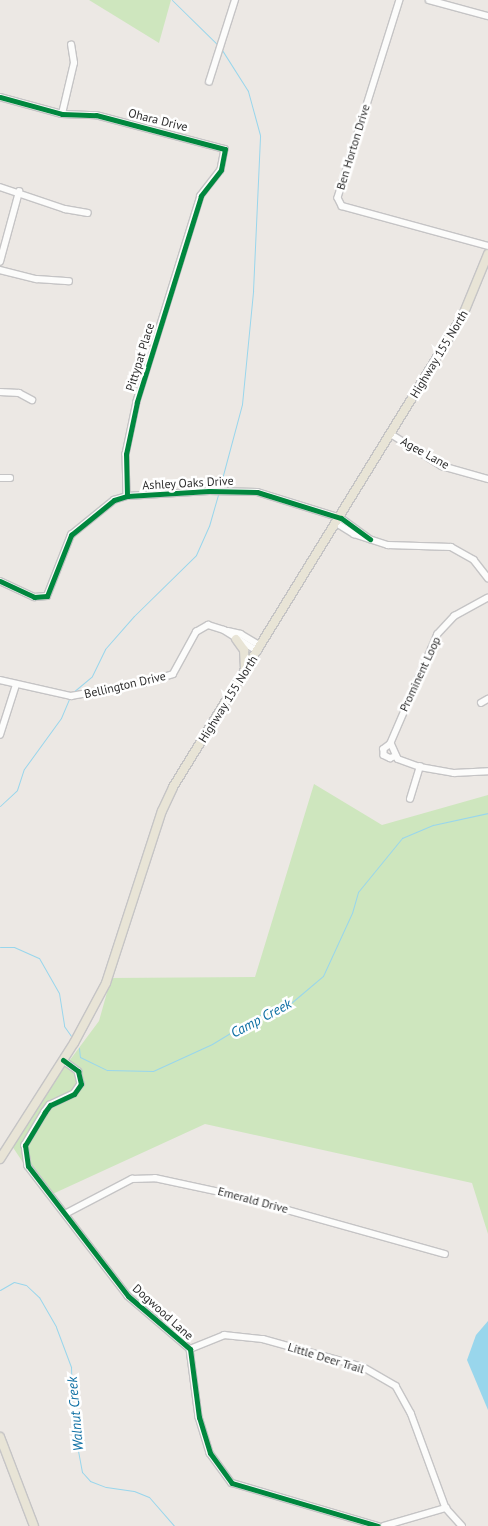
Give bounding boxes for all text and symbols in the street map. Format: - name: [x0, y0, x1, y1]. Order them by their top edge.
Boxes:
- street label: Ben Horton Drive: [333, 102, 373, 192]
- street label: Ohara Drive: [127, 106, 189, 134]
- street label: Highway 155 North: [407, 307, 471, 401]
- street label: Pittypat Place: [123, 321, 157, 393]
- street label: Agee Lane: [398, 434, 452, 472]
- street label: Ashley Oaks Drive: [142, 473, 234, 493]
- street label: Prominent Loop: [396, 634, 444, 714]
- street label: Highway 155 North: [195, 653, 261, 745]
- street label: Bellington Drive: [83, 669, 167, 701]
- water label: Camp Creek: [228, 995, 294, 1041]
- street label: Emerald Drive: [216, 1184, 290, 1216]
- street label: Dogwood Lane: [130, 1281, 196, 1343]
- street label: Little Deer Trail: [286, 1339, 366, 1377]
- water label: Walnut Creek: [63, 1376, 87, 1452]

